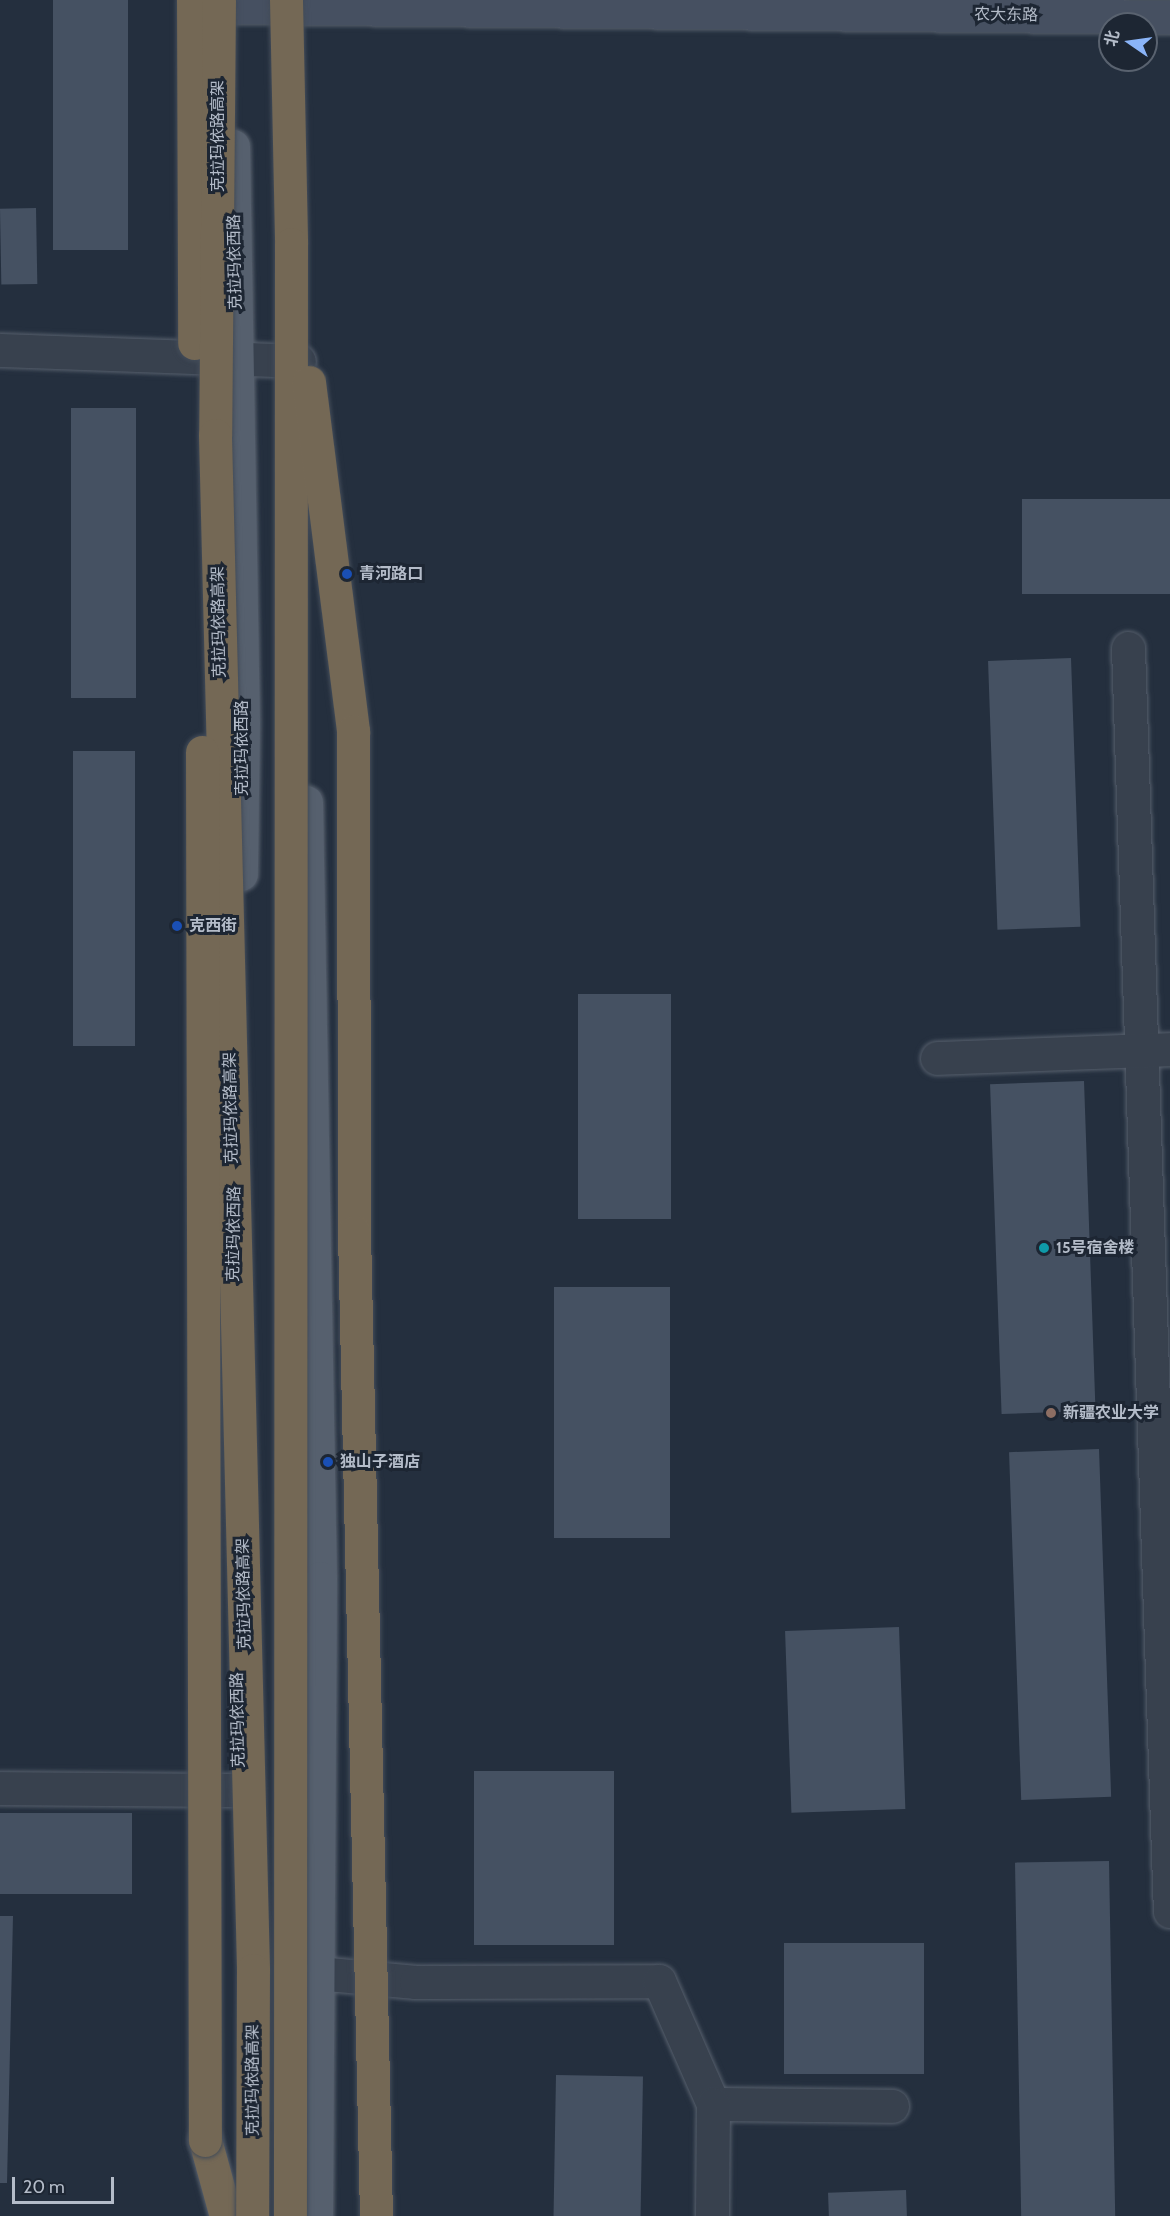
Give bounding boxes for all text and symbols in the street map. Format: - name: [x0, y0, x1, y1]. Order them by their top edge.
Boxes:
- street label: 农大东路: [974, 5, 1038, 25]
- north arrow: [1098, 12, 1158, 72]
- text: 北: [1101, 28, 1123, 48]
- street label: 克拉玛依路高架: [208, 80, 228, 192]
- street label: 克拉玛依西路: [225, 214, 245, 310]
- place label: 青河路口: [359, 564, 423, 584]
- street label: 克拉玛依路高架: [208, 566, 230, 678]
- marker: 青河路口: [340, 567, 354, 581]
- street label: 克拉玛依西路: [232, 700, 252, 796]
- place label: 克西街: [189, 916, 237, 936]
- marker: 克西街: [170, 919, 184, 933]
- street label: 克拉玛依路高架: [220, 1052, 242, 1164]
- street label: 克拉玛依西路: [224, 1186, 244, 1282]
- place label: 15号宿舍楼: [1056, 1238, 1134, 1258]
- marker: 15号宿舍楼: [1037, 1241, 1051, 1255]
- place label: 新疆农业大学: [1063, 1403, 1159, 1423]
- marker: 新疆农业大学: [1044, 1406, 1058, 1420]
- place label: 独山子酒店: [340, 1452, 420, 1472]
- marker: 独山子酒店: [321, 1455, 335, 1469]
- street label: 克拉玛依路高架: [233, 1538, 255, 1650]
- street label: 克拉玛依西路: [228, 1672, 248, 1768]
- street label: 克拉玛依路高架: [243, 2024, 263, 2136]
- scale bar: [15, 2165, 117, 2203]
- text: 20 m: [23, 2176, 65, 2198]

